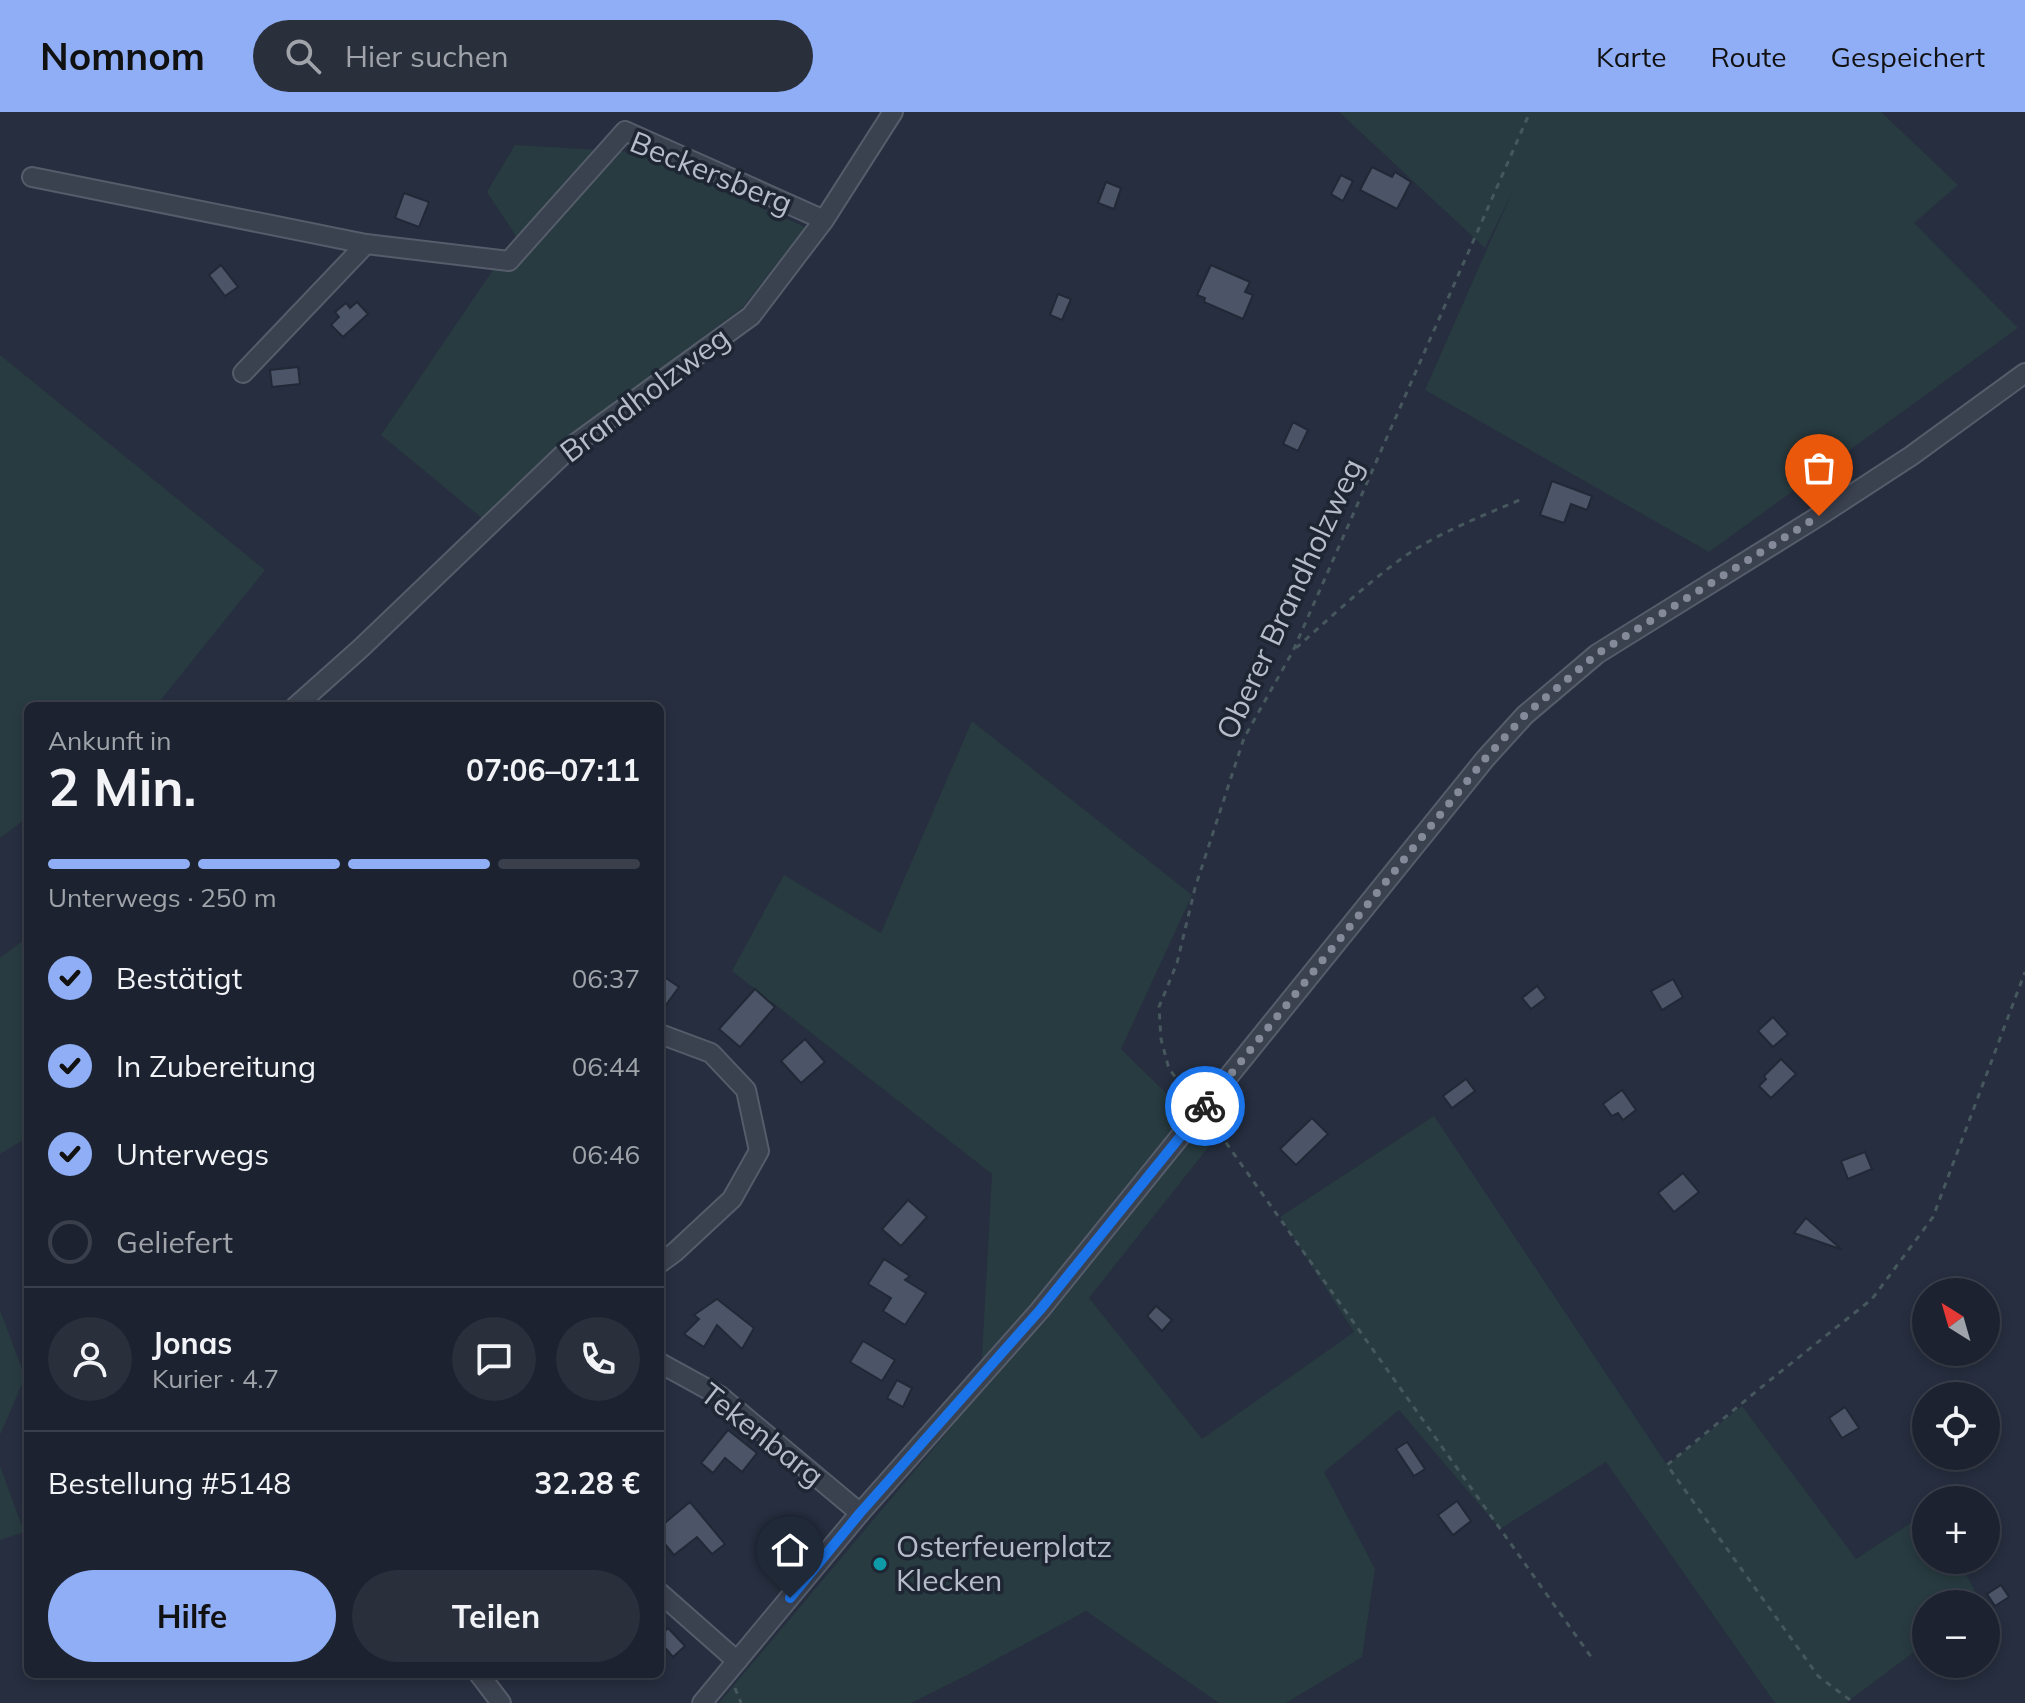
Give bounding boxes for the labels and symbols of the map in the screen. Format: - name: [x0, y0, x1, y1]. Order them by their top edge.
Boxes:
- street label: Beckersberg: [625, 122, 798, 222]
- street label: Brandholzweg: [552, 318, 737, 470]
- pin: [1785, 434, 1853, 516]
- street label: Oberer Brandholzweg: [1207, 452, 1371, 745]
- courier: [1165, 1066, 1245, 1146]
- north arrow: [1912, 1278, 2000, 1366]
- street label: Tekenbarg: [693, 1374, 832, 1494]
- pin: [756, 1516, 824, 1598]
- place label: Osterfeuerplatz Klecken: [896, 1527, 1112, 1599]
- marker: Osterfeuerplatz Klecken: [871, 1555, 889, 1573]

